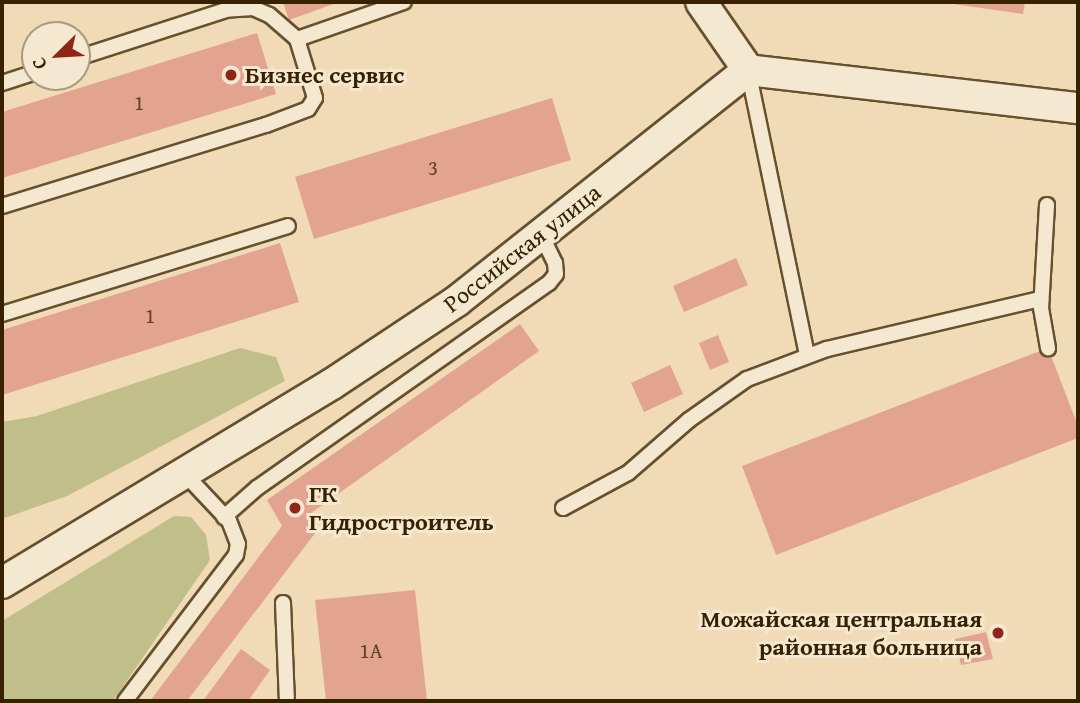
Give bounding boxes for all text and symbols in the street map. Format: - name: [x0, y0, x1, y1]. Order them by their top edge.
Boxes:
- north arrow: [21, 21, 91, 91]
- text: С: [24, 53, 54, 74]
- place label: Бизнес сервис: [245, 61, 404, 89]
- marker: Бизнес сервис: [223, 67, 239, 83]
- house number: 1: [134, 90, 144, 116]
- house number: 3: [428, 155, 438, 181]
- street label: Российская улица: [438, 178, 606, 318]
- house number: 1: [145, 303, 155, 329]
- place label: ГК Гидростроитель: [309, 480, 494, 536]
- marker: ГК Гидростроитель: [287, 500, 303, 516]
- place label: Можайская центральная районная больница: [701, 605, 982, 661]
- marker: Можайская центральная районная больница: [988, 623, 1008, 643]
- house number: 1А: [360, 638, 382, 664]

